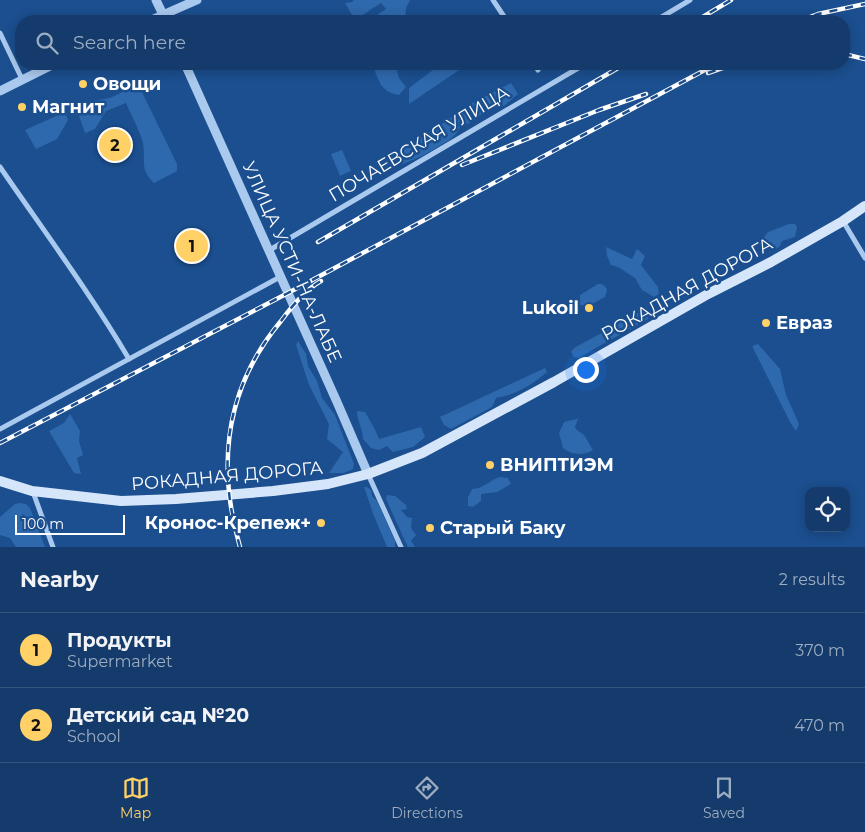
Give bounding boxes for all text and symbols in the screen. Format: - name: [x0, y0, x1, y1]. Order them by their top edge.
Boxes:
- search box: [15, 15, 850, 70]
- icon: search: [33, 29, 61, 57]
- text: Search here: [73, 31, 186, 54]
- place label: Овощи: [93, 73, 161, 95]
- marker: Овощи: [77, 78, 89, 90]
- street label: ПОЧАЕВСКАЯ УЛИЦА: [325, 81, 514, 207]
- place label: Магнит: [32, 96, 105, 118]
- marker: Магнит: [16, 101, 28, 113]
- pin: 2: [99, 126, 131, 164]
- street label: УЛИЦА УСТИ-НА-ЛАБЕ: [238, 158, 346, 366]
- pin: 1: [176, 227, 208, 265]
- street label: РОКАДНАЯ ДОРОГА: [598, 232, 777, 345]
- place label: Lukoil: [522, 297, 579, 319]
- marker: Lukoil: [583, 302, 595, 314]
- place label: Евраз: [776, 312, 833, 334]
- marker: Евраз: [760, 317, 772, 329]
- your location: [573, 357, 599, 383]
- place label: ВНИПТИЭМ: [500, 454, 614, 476]
- street label: РОКАДНАЯ ДОРОГА: [130, 457, 324, 495]
- marker: ВНИПТИЭМ: [484, 459, 496, 471]
- map controls: [805, 487, 850, 532]
- button: locate: [805, 487, 850, 532]
- scale bar: [15, 512, 125, 535]
- place label: Кронос-Крепеж+: [145, 512, 311, 534]
- text: 100 m: [22, 515, 64, 533]
- marker: Кронос-Крепеж+: [315, 517, 327, 529]
- place label: Старый Баку: [440, 517, 566, 539]
- marker: Старый Баку: [424, 522, 436, 534]
- text: Nearby: [20, 567, 99, 592]
- text: 2 results: [779, 570, 845, 589]
- text: Продукты: [67, 629, 171, 652]
- text: 1: [33, 641, 39, 660]
- text: 370 m: [795, 641, 845, 660]
- text: Supermarket: [67, 652, 173, 671]
- text: Детский сад №20: [67, 704, 249, 727]
- text: 2: [31, 716, 41, 735]
- text: 470 m: [794, 716, 845, 735]
- text: School: [67, 727, 121, 746]
- tab: Map: [120, 774, 151, 822]
- tab: Directions: [391, 774, 463, 822]
- tab: Saved: [703, 774, 745, 822]

